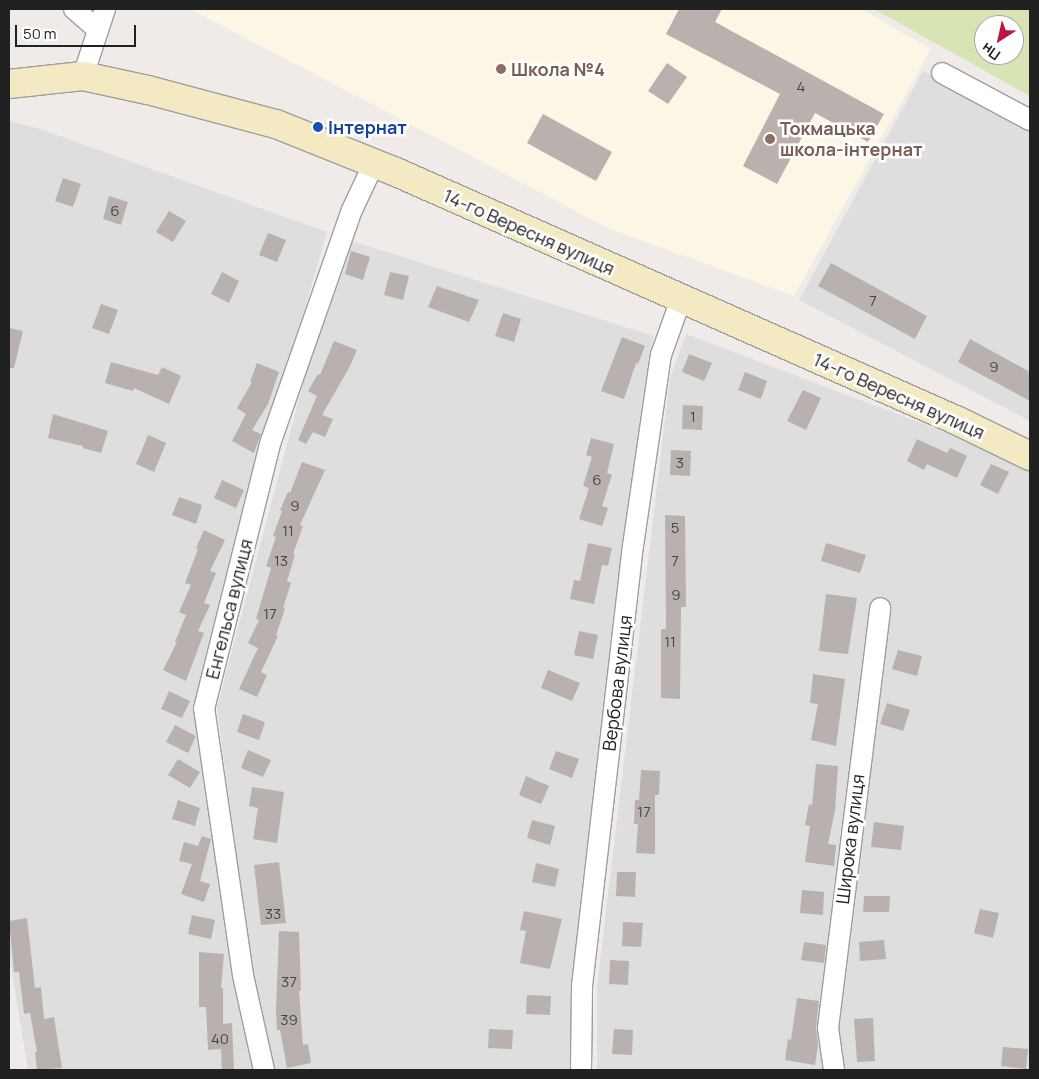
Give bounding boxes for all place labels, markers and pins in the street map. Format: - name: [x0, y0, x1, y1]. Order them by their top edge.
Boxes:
- place label: Школа №4: [511, 58, 605, 80]
- marker: Школа №4: [495, 63, 507, 75]
- place label: Інтернат: [328, 116, 407, 138]
- place label: Токмацька школа-інтернат: [780, 118, 923, 160]
- marker: Інтернат: [312, 121, 324, 133]
- marker: Токмацька школа-інтернат: [764, 133, 776, 145]

